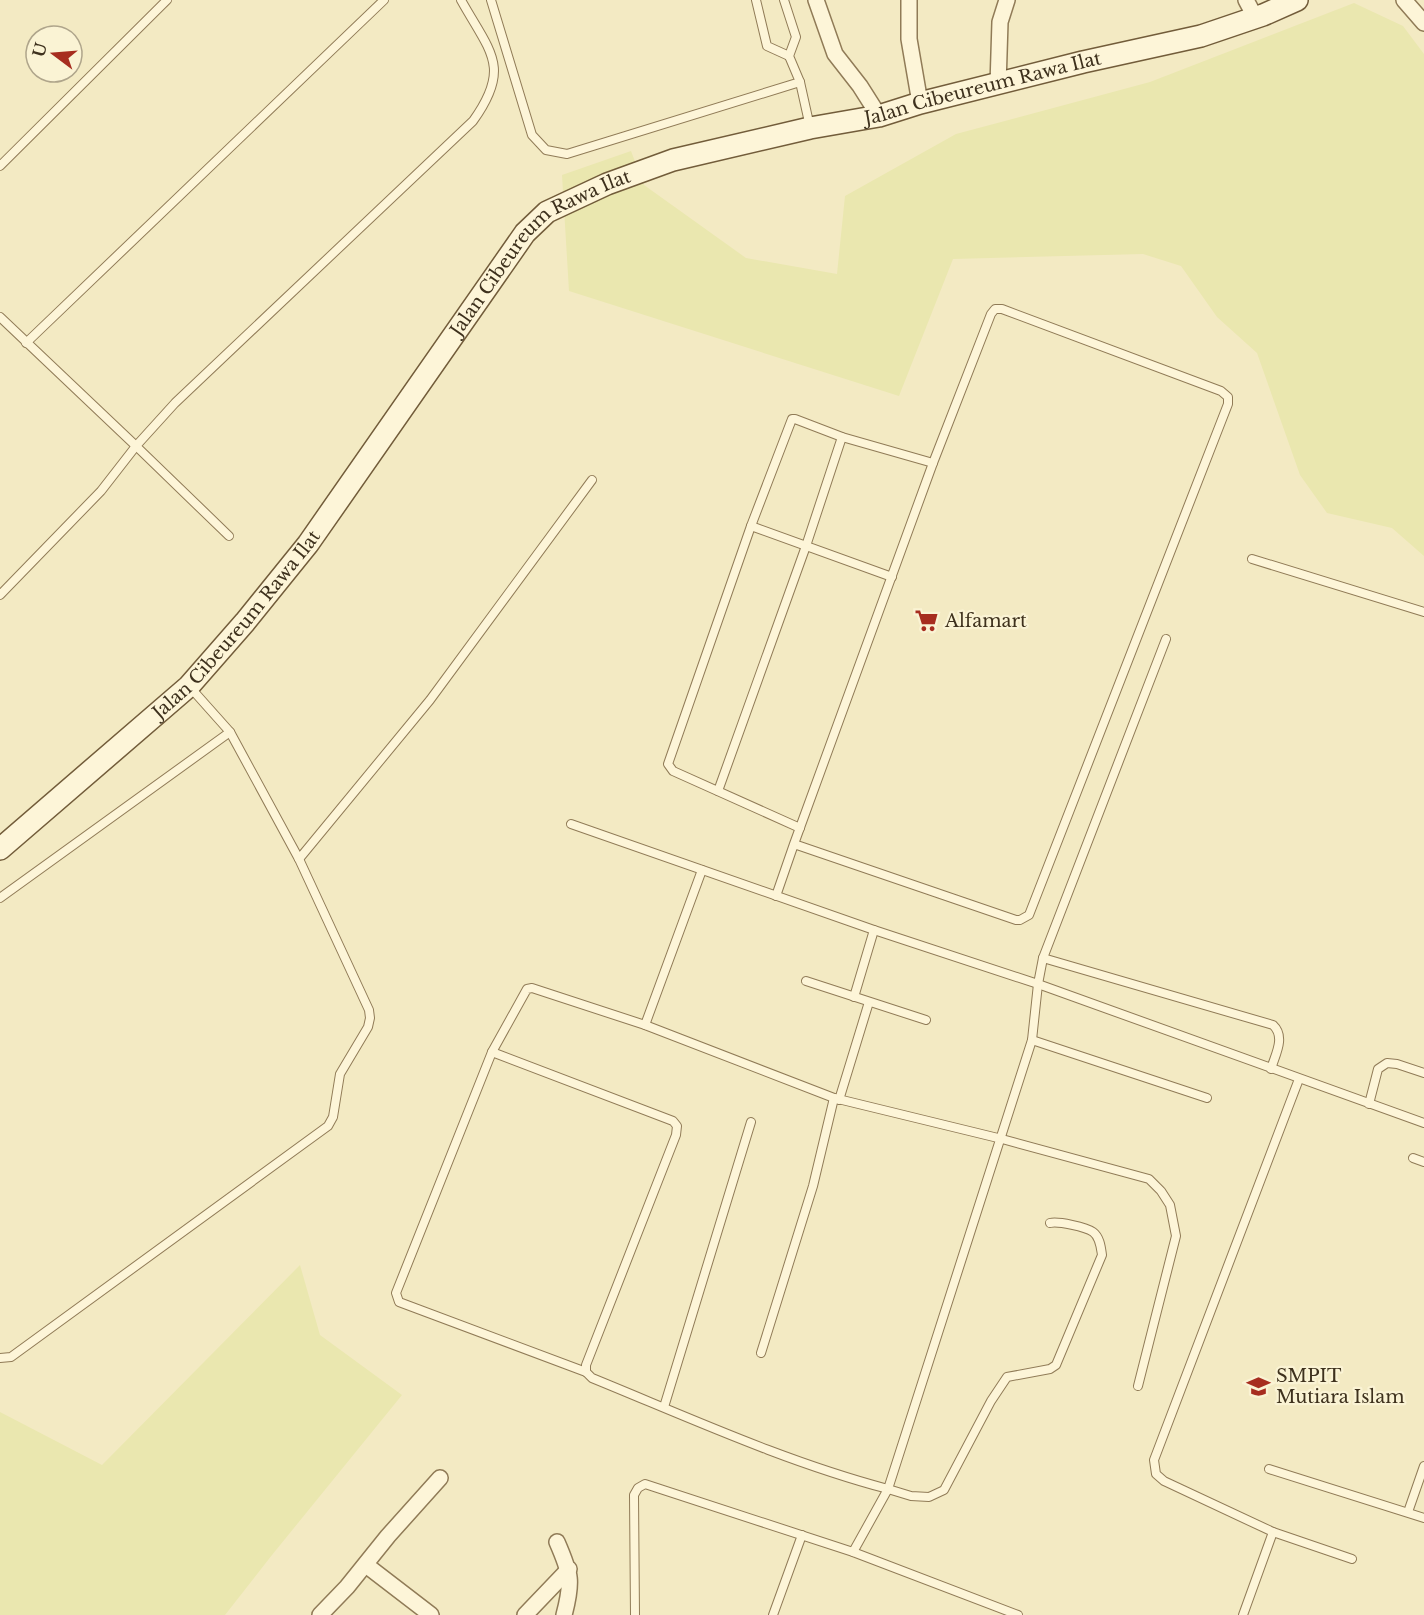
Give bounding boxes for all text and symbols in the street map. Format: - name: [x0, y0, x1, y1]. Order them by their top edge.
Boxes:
- north arrow: [24, 24, 84, 84]
- text: U: [28, 40, 51, 59]
- street label: Jalan Cibeureum Rawa Ilat: [861, 47, 1103, 130]
- street label: Jalan Cibeureum Rawa Ilat: [444, 165, 634, 342]
- street label: Jalan Cibeureum Rawa Ilat: [147, 526, 325, 725]
- supermarket icon: Alfamart: [914, 608, 940, 634]
- place label: Alfamart: [944, 610, 1027, 632]
- place label: SMPIT Mutiara Islam: [1276, 1365, 1404, 1408]
- school or university icon: SMPIT Mutiara Islam: [1245, 1373, 1271, 1399]

